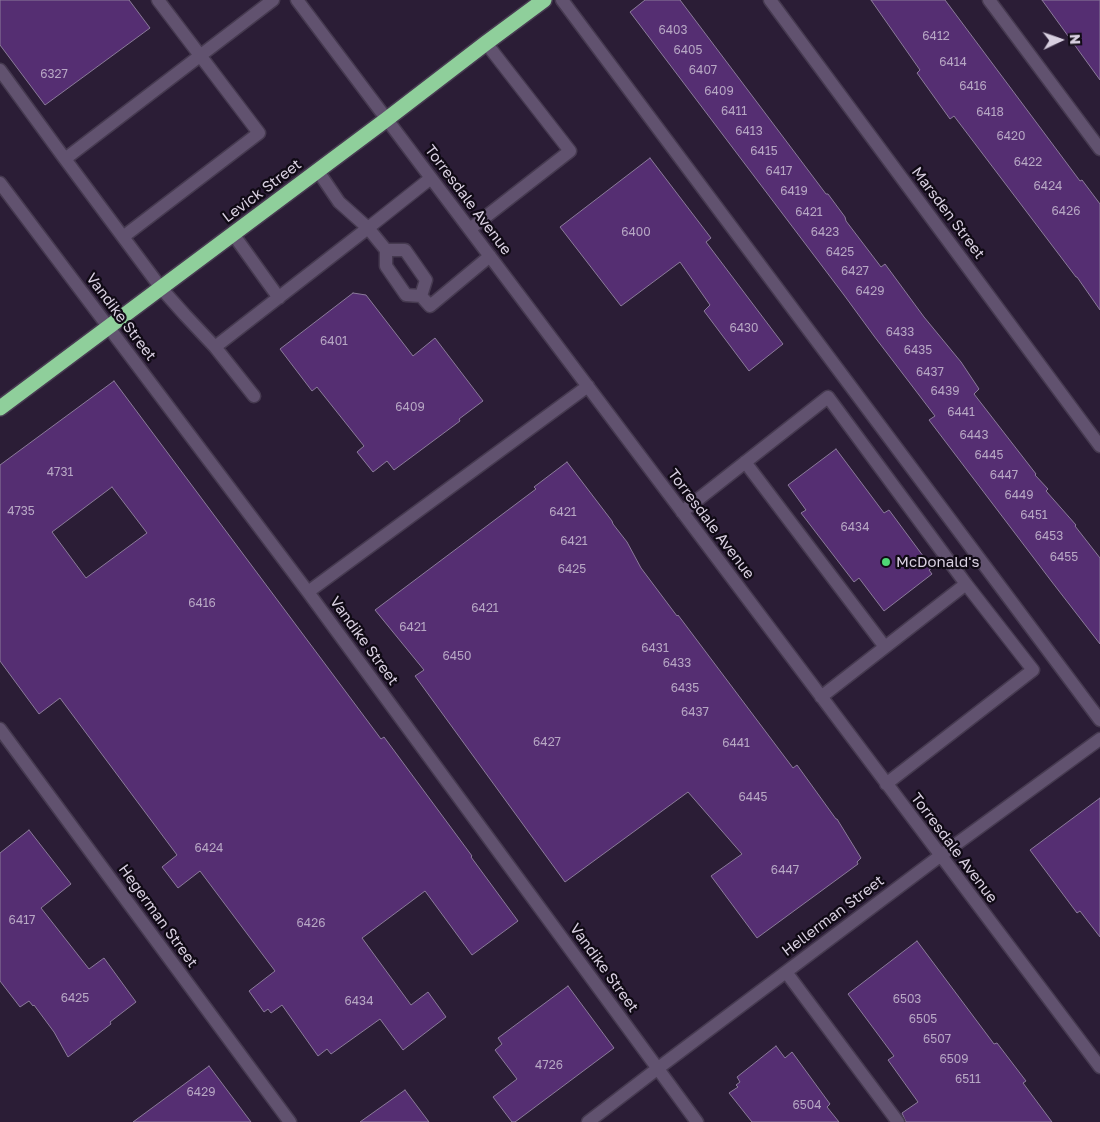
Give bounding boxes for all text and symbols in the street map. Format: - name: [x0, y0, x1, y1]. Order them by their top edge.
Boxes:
- north arrow: [1035, 15, 1085, 65]
- house number: 6403: [658, 23, 688, 37]
- house number: 6412: [922, 29, 950, 43]
- text: N: [1067, 33, 1084, 45]
- house number: 6405: [674, 43, 702, 57]
- house number: 6414: [939, 55, 967, 69]
- house number: 6407: [689, 63, 717, 77]
- house number: 6327: [40, 67, 68, 81]
- house number: 6416: [959, 79, 987, 93]
- house number: 6409: [704, 84, 734, 98]
- house number: 6411: [721, 104, 747, 118]
- house number: 6418: [976, 105, 1004, 119]
- house number: 6413: [735, 124, 763, 138]
- house number: 6420: [997, 129, 1025, 143]
- street label: Torresdale Avenue: [421, 142, 515, 258]
- house number: 6415: [750, 144, 778, 158]
- house number: 6422: [1014, 155, 1042, 169]
- street label: Levick Street: [219, 156, 305, 226]
- street label: Marsden Street: [908, 163, 988, 263]
- house number: 6417: [766, 164, 792, 178]
- house number: 6424: [1034, 179, 1062, 193]
- house number: 6419: [780, 184, 808, 198]
- house number: 6426: [1052, 204, 1080, 218]
- house number: 6421: [795, 205, 823, 219]
- house number: 6400: [621, 225, 651, 239]
- house number: 6423: [811, 225, 839, 239]
- house number: 6425: [826, 245, 854, 259]
- house number: 6427: [841, 264, 869, 278]
- street label: Vandike Street: [82, 270, 160, 364]
- house number: 6429: [856, 284, 884, 298]
- house number: 6430: [729, 321, 759, 335]
- house number: 6433: [886, 325, 914, 339]
- house number: 6401: [320, 334, 348, 348]
- house number: 6435: [904, 343, 932, 357]
- house number: 6437: [916, 365, 944, 379]
- house number: 6439: [931, 384, 959, 398]
- house number: 6409: [395, 400, 425, 414]
- house number: 6441: [947, 405, 975, 419]
- house number: 6443: [960, 428, 988, 442]
- house number: 6445: [975, 448, 1003, 462]
- house number: 4731: [47, 465, 73, 479]
- street label: Torresdale Avenue: [664, 466, 758, 582]
- house number: 6447: [990, 468, 1018, 482]
- house number: 6449: [1004, 488, 1034, 502]
- house number: 4735: [7, 504, 35, 518]
- house number: 6421: [549, 505, 577, 519]
- house number: 6451: [1020, 508, 1048, 522]
- house number: 6434: [841, 520, 869, 534]
- house number: 6453: [1035, 529, 1063, 543]
- house number: 6421: [560, 534, 588, 548]
- house number: 6455: [1050, 550, 1078, 564]
- place label: McDonald's: [896, 553, 979, 571]
- marker: McDonald's: [880, 556, 892, 568]
- house number: 6425: [558, 562, 586, 576]
- street label: Vandike Street: [326, 593, 402, 689]
- house number: 6416: [188, 596, 216, 610]
- house number: 6421: [471, 601, 499, 615]
- house number: 6421: [399, 620, 427, 634]
- house number: 6431: [641, 641, 669, 655]
- house number: 6450: [443, 649, 471, 663]
- house number: 6433: [663, 656, 691, 670]
- house number: 6435: [671, 681, 699, 695]
- house number: 6437: [681, 705, 709, 719]
- house number: 6427: [533, 735, 561, 749]
- house number: 6441: [722, 736, 750, 750]
- house number: 6445: [739, 790, 767, 804]
- street label: Torresdale Avenue: [907, 790, 1001, 906]
- house number: 6424: [195, 841, 223, 855]
- street label: Hegerman Street: [115, 861, 201, 971]
- house number: 6447: [771, 863, 799, 877]
- street label: Hellerman Street: [778, 872, 888, 960]
- house number: 6417: [9, 913, 35, 927]
- house number: 6426: [297, 916, 325, 930]
- street label: Vandike Street: [566, 920, 642, 1016]
- house number: 6425: [61, 991, 89, 1005]
- house number: 6503: [893, 992, 921, 1006]
- house number: 6434: [345, 994, 373, 1008]
- house number: 6505: [909, 1012, 937, 1026]
- house number: 6507: [923, 1032, 951, 1046]
- house number: 6509: [940, 1052, 968, 1066]
- house number: 4726: [535, 1058, 563, 1072]
- house number: 6511: [955, 1072, 981, 1086]
- house number: 6429: [187, 1085, 215, 1099]
- house number: 6504: [793, 1098, 821, 1112]

